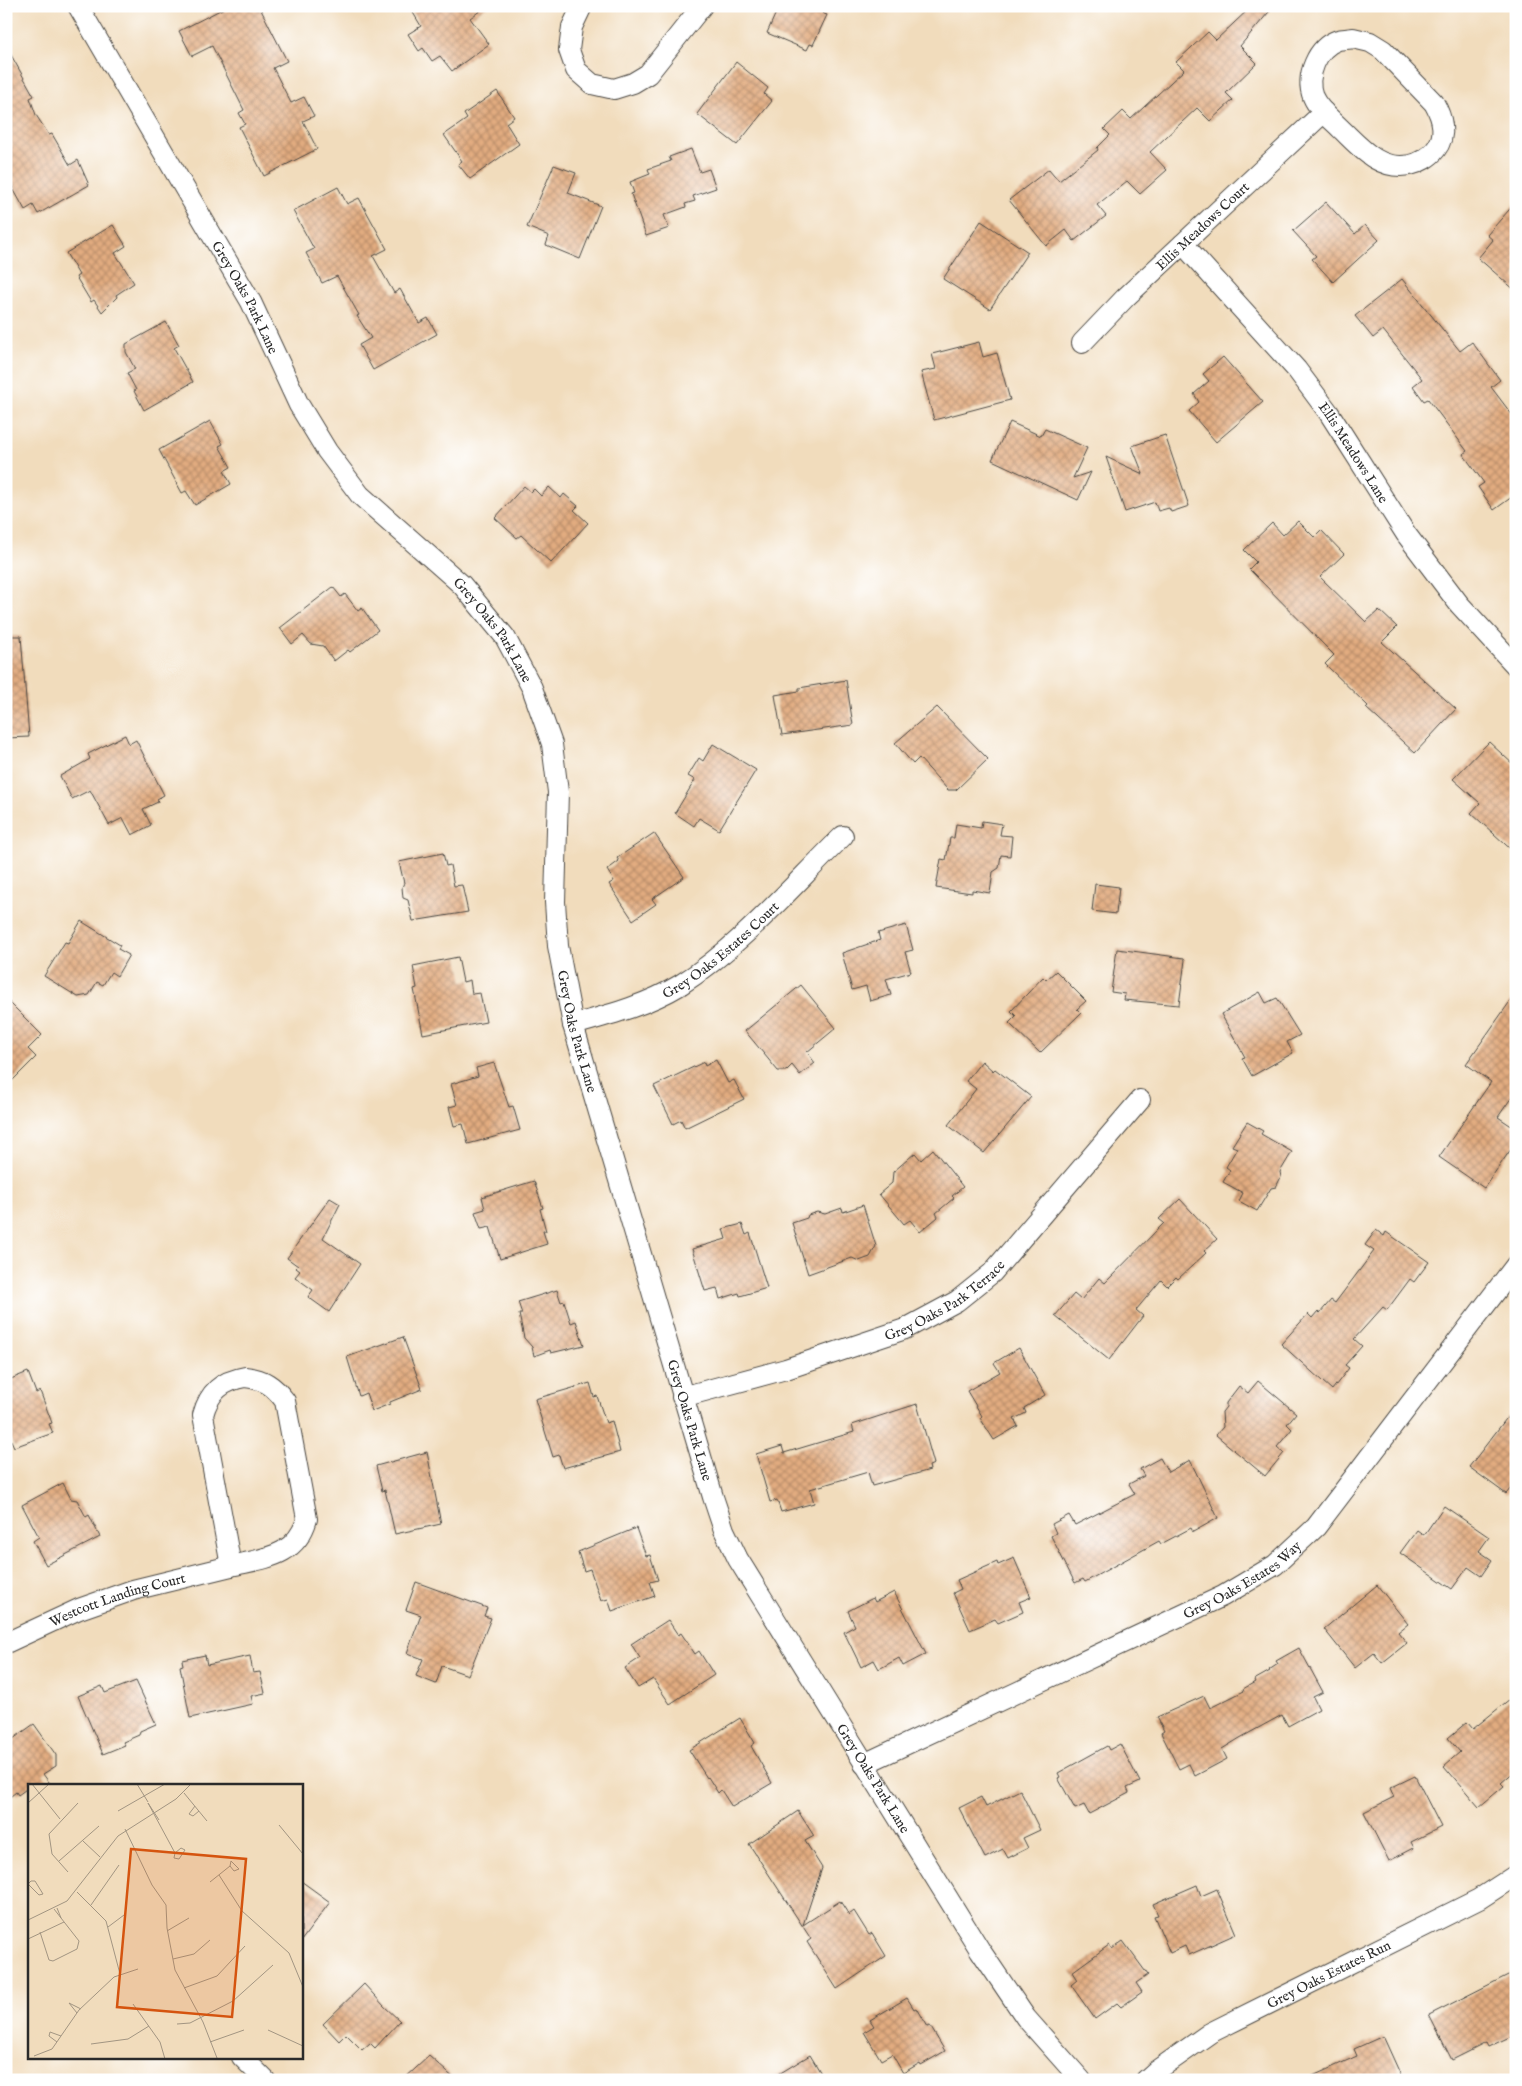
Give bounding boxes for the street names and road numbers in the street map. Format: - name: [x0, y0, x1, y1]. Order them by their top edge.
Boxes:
- street label: Ellis Meadows Court: [1152, 178, 1254, 275]
- street label: Grey Oaks Park Lane: [207, 238, 282, 357]
- street label: Ellis Meadows Lane: [1314, 399, 1392, 507]
- street label: Grey Oaks Park Lane: [449, 574, 536, 686]
- street label: Grey Oaks Estates Court: [659, 898, 783, 1003]
- street label: Grey Oaks Park Lane: [553, 969, 601, 1095]
- street label: Grey Oaks Park Terrace: [882, 1256, 1010, 1345]
- street label: Grey Oaks Park Lane: [663, 1358, 716, 1484]
- street label: Grey Oaks Estates Way: [1180, 1537, 1305, 1623]
- street label: Westcott Landing Court: [47, 1569, 188, 1632]
- street label: Grey Oaks Park Lane: [832, 1721, 914, 1837]
- street label: Grey Oaks Estates Run: [1264, 1936, 1394, 2013]

